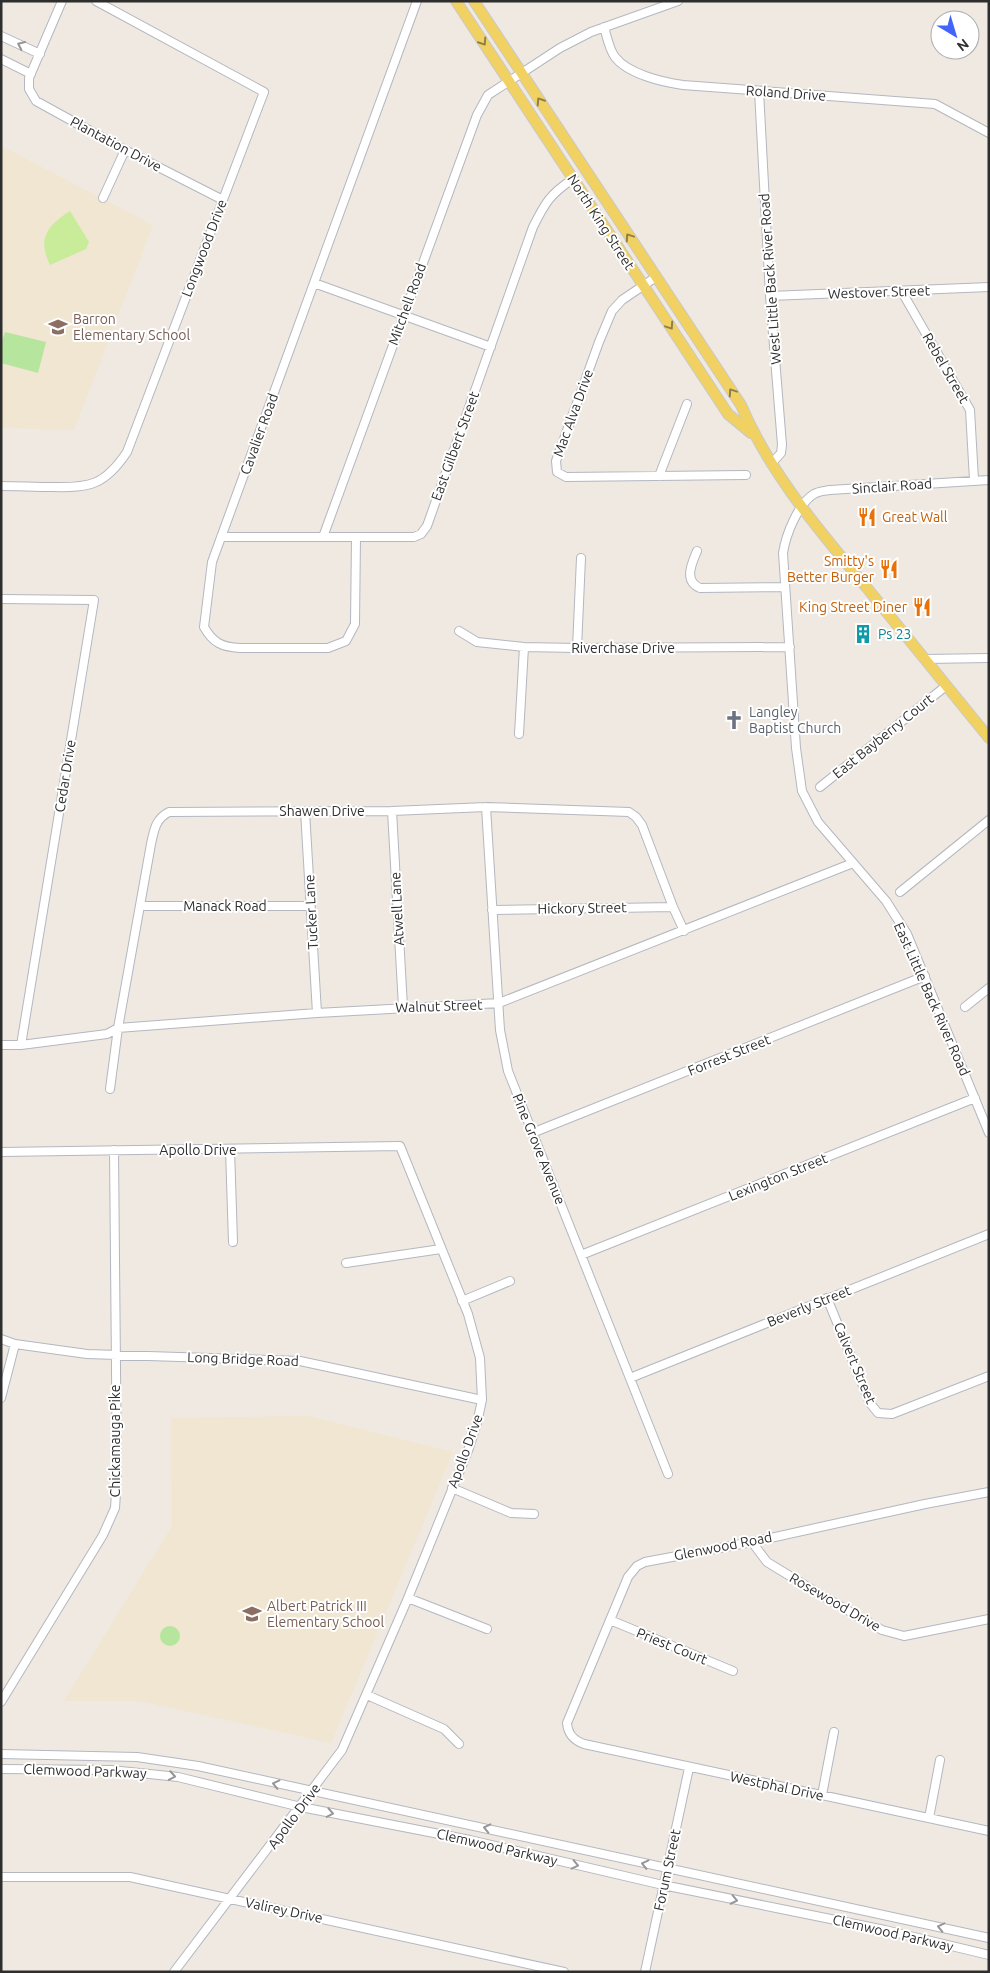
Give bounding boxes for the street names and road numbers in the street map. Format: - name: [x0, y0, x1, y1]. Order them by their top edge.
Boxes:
- street label: Roland Drive: [745, 82, 827, 104]
- street label: Plantation Drive: [68, 113, 164, 175]
- street label: North King Street: [564, 171, 638, 273]
- street label: West Little Back River Road: [756, 193, 784, 365]
- street label: Longwood Drive: [178, 197, 230, 299]
- street label: Mitchell Road: [385, 261, 429, 347]
- street label: Westover Street: [828, 282, 931, 302]
- street label: Rebel Street: [919, 330, 973, 406]
- street label: Mac Alva Drive: [550, 367, 596, 459]
- street label: East Gilbert Street: [428, 389, 482, 503]
- street label: Cavalier Road: [237, 391, 281, 477]
- street label: Sinclair Road: [851, 475, 933, 497]
- street label: Riverchase Drive: [571, 640, 675, 656]
- street label: East Bayberry Court: [829, 690, 937, 782]
- street label: Cedar Drive: [51, 739, 79, 813]
- street label: Shawen Drive: [279, 803, 365, 819]
- street label: Atwell Lane: [387, 872, 407, 946]
- street label: Tucker Lane: [301, 874, 321, 950]
- street label: Manack Road: [183, 898, 267, 914]
- street label: Hickory Street: [537, 899, 627, 917]
- street label: East Little Back River Road: [891, 920, 973, 1078]
- street label: Walnut Street: [395, 996, 483, 1016]
- street label: Forrest Street: [685, 1031, 773, 1079]
- street label: Pine Grove Avenue: [509, 1091, 569, 1207]
- street label: Apollo Drive: [159, 1142, 237, 1158]
- street label: Lexington Street: [726, 1150, 830, 1204]
- street label: Beverly Street: [765, 1282, 854, 1330]
- street label: Calvert Street: [831, 1320, 880, 1407]
- street label: Long Bridge Road: [187, 1349, 299, 1369]
- street label: Chickamauga Pike: [107, 1385, 123, 1497]
- street label: Apollo Drive: [444, 1412, 486, 1490]
- street label: Glenwood Road: [673, 1529, 773, 1563]
- street label: Rosewood Drive: [787, 1569, 883, 1635]
- street label: Priest Court: [634, 1625, 710, 1668]
- street label: Clemwood Parkway: [23, 1761, 147, 1781]
- street label: Westphal Drive: [729, 1768, 825, 1804]
- street label: Apollo Drive: [264, 1780, 324, 1852]
- street label: Clemwood Parkway: [435, 1825, 559, 1869]
- street label: Forum Street: [651, 1827, 684, 1912]
- street label: Valirey Drive: [244, 1894, 324, 1926]
- street label: Clemwood Parkway: [831, 1911, 955, 1955]

